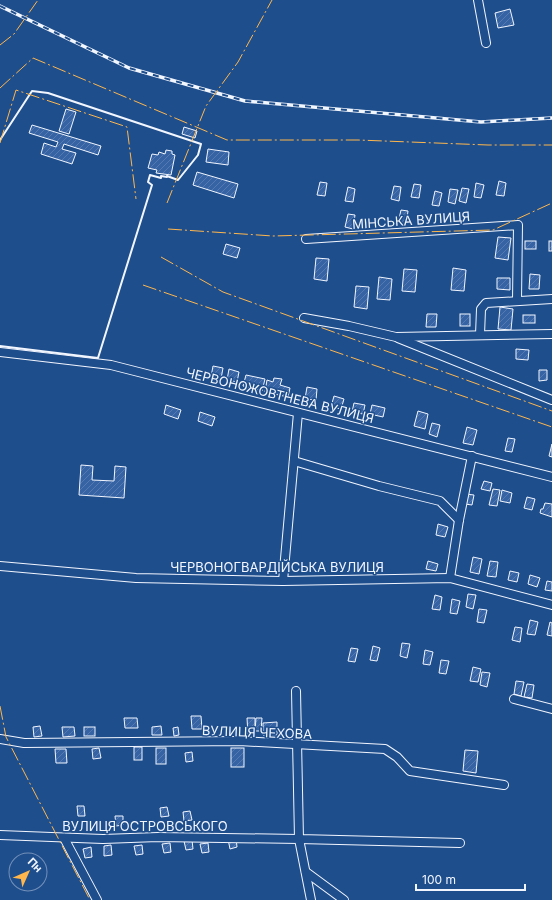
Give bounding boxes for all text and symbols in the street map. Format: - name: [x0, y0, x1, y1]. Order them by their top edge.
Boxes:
- street label: МІНСЬКА ВУЛИЦЯ: [352, 208, 470, 232]
- street label: ЧЕРВОНОЖОВТНЕВА ВУЛИЦЯ: [184, 364, 376, 426]
- street label: ЧЕРВОНОГВАРДІЙСЬКА ВУЛИЦЯ: [170, 559, 384, 575]
- street label: ВУЛИЦЯ ЧЕХОВА: [202, 722, 312, 742]
- street label: ВУЛИЦЯ ОСТРОВСЬКОГО: [62, 818, 228, 834]
- north arrow: [8, 852, 48, 892]
- text: Пн: [25, 855, 45, 875]
- scale bar: [416, 866, 525, 892]
- text: 100 m: [422, 872, 456, 887]

